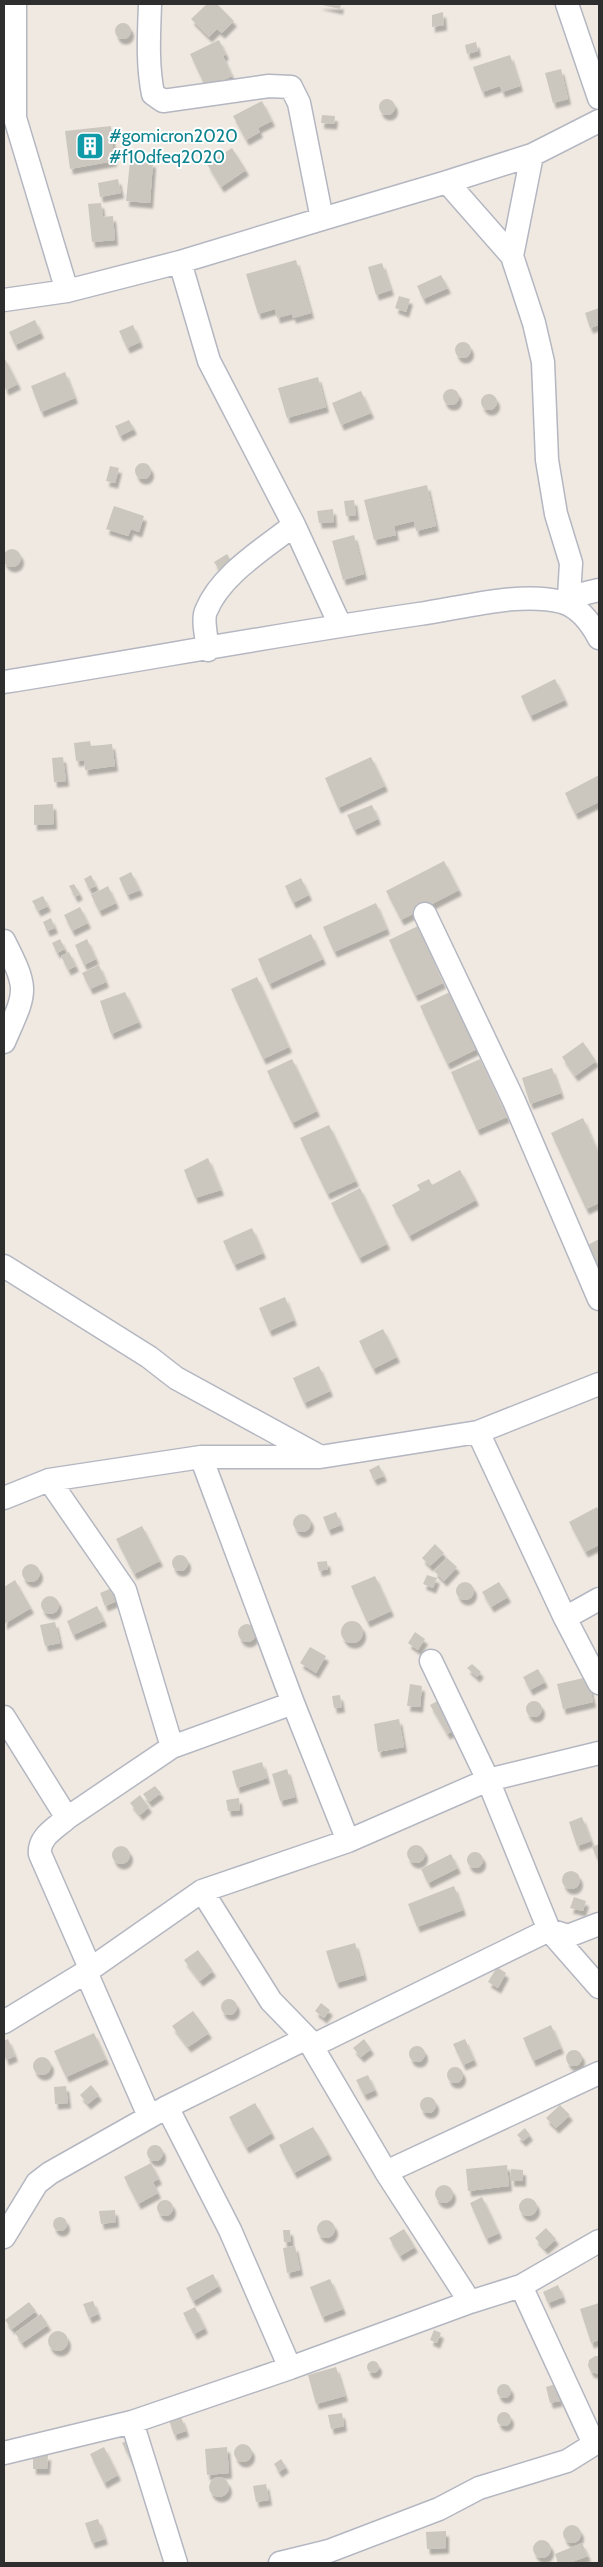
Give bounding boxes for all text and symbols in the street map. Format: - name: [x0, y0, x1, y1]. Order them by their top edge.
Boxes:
- place label: #gomicron2020 #f10dfeq2020: [109, 125, 238, 168]
- building icon: #gomicron2020 #f10dfeq2020: [75, 131, 105, 161]

